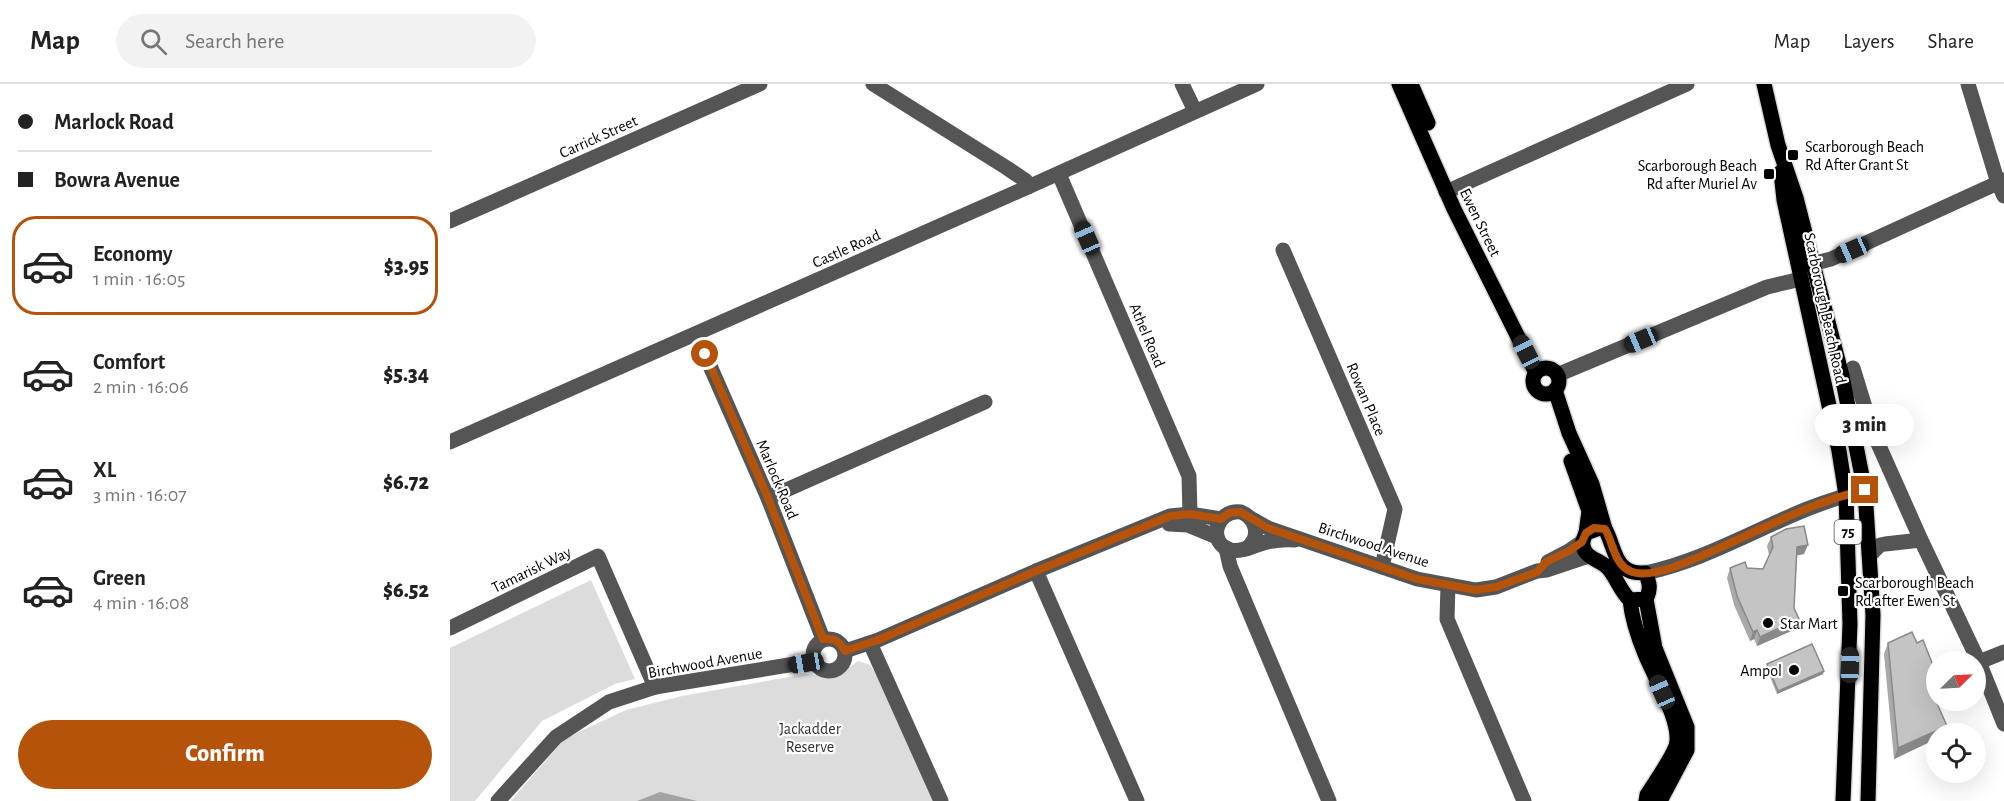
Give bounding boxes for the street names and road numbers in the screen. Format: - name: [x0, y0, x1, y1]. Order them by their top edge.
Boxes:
- street label: Carrick Street: [557, 113, 640, 161]
- street label: Ewen Street: [1457, 186, 1503, 259]
- street label: Castle Road: [810, 227, 883, 271]
- street label: Scarborough Beach Road: [1801, 231, 1849, 385]
- street label: Athel Road: [1126, 301, 1168, 370]
- street label: Rowan Place: [1344, 360, 1389, 438]
- street label: Marlock Road: [753, 437, 801, 521]
- street label: Birchwood Avenue: [1316, 519, 1431, 570]
- road number: 75: [1834, 520, 1862, 544]
- street label: Tamarisk Way: [489, 544, 574, 597]
- street label: Birchwood Avenue: [647, 645, 764, 681]

